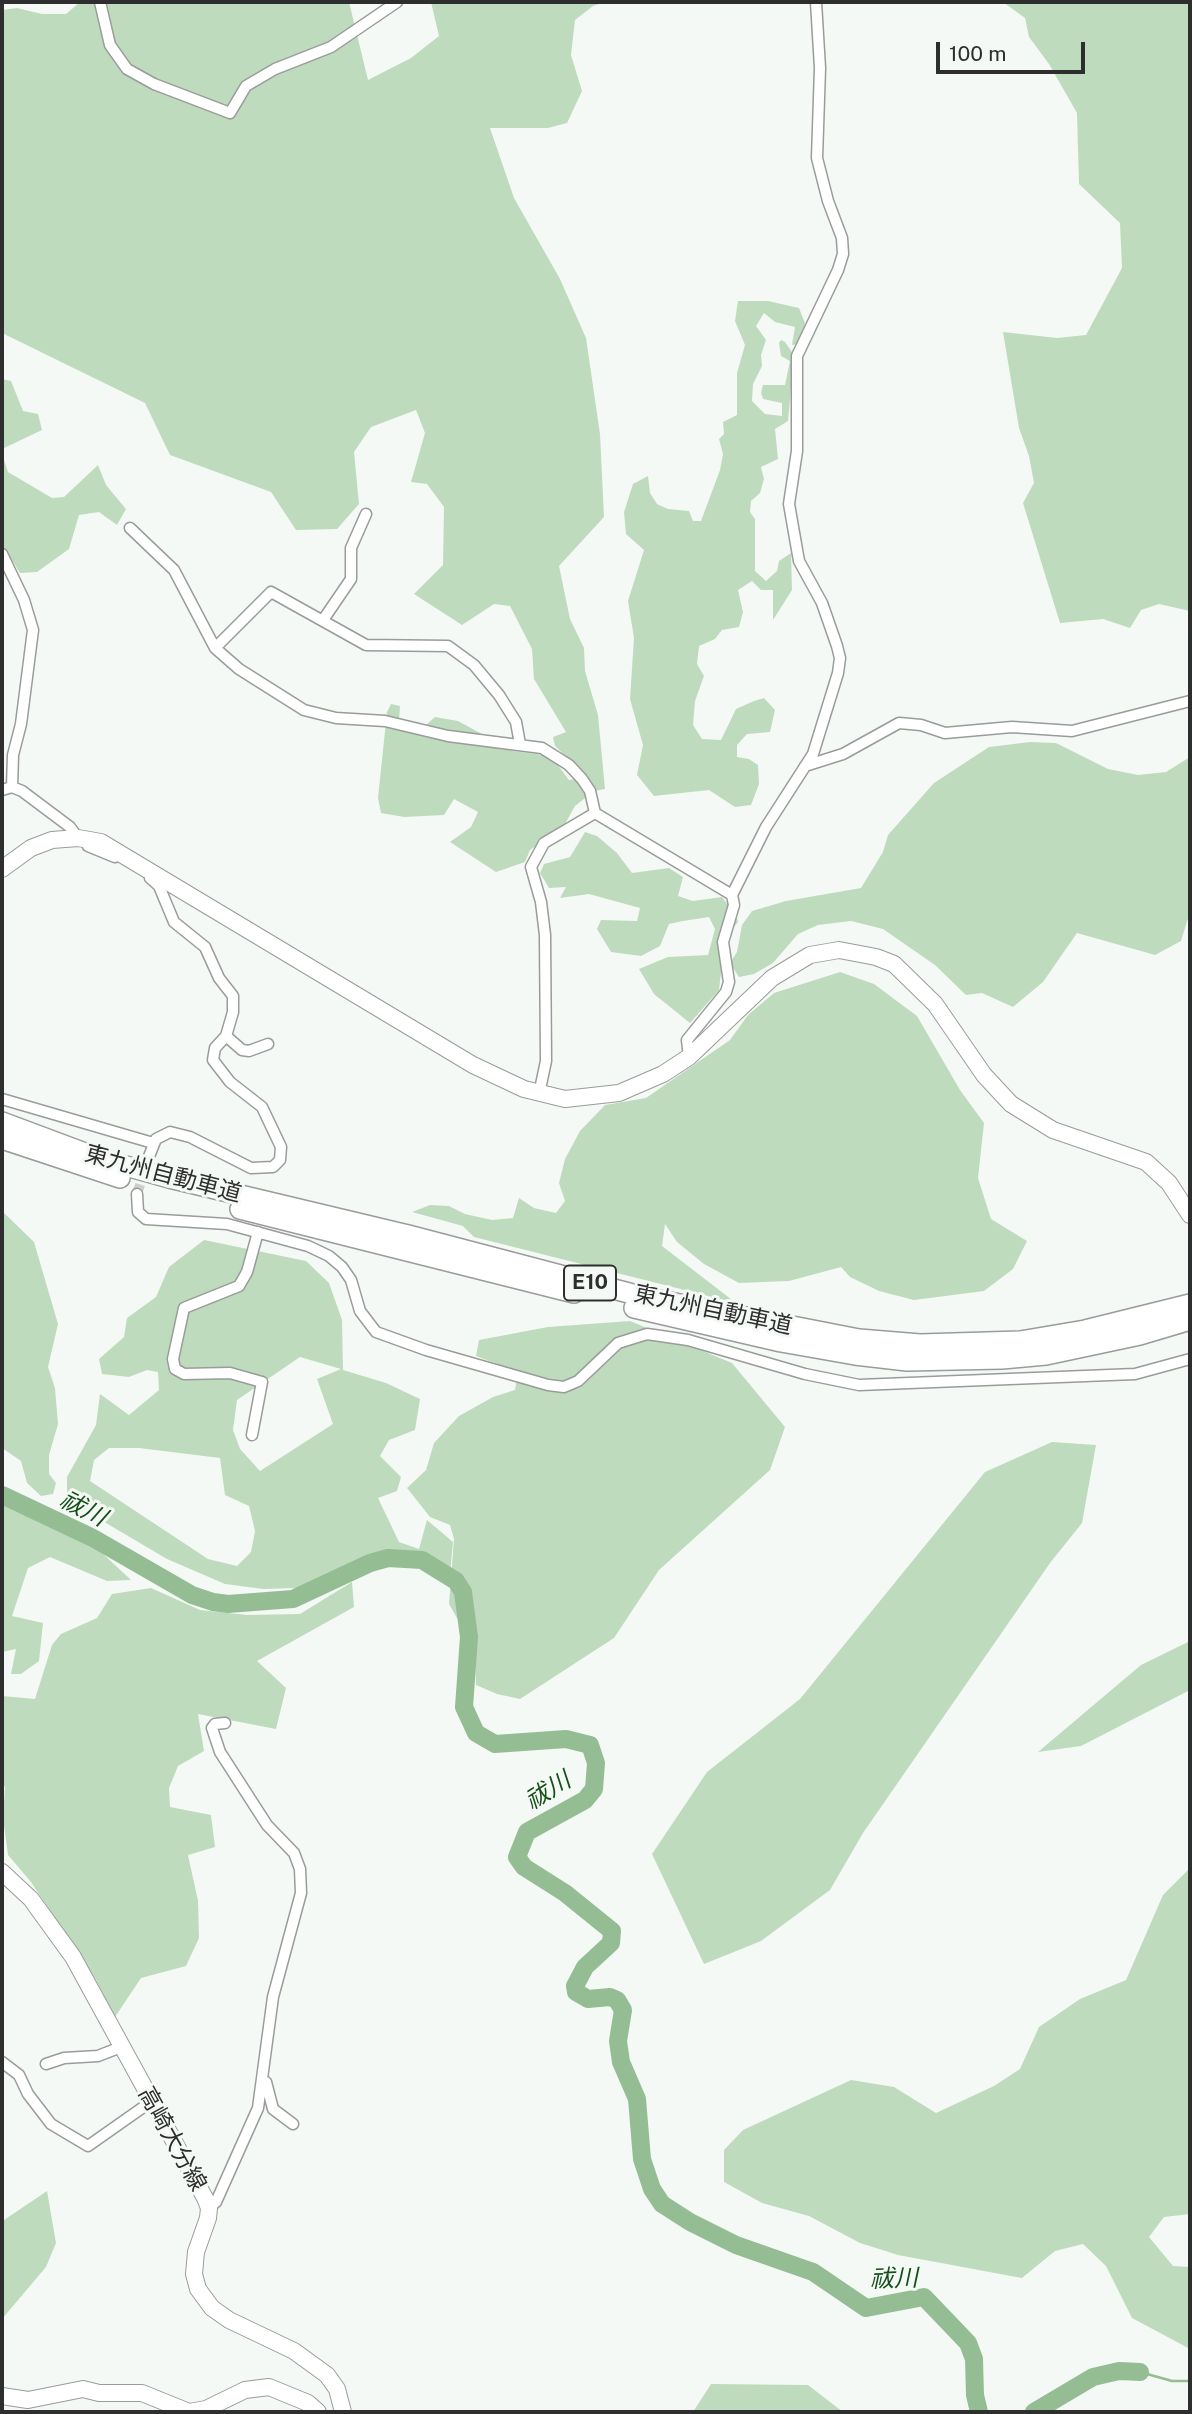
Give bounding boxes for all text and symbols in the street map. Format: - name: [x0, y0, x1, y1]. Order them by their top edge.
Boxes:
- scale bar: [940, 28, 1089, 72]
- text: 100 m: [949, 41, 1006, 66]
- street label: 東九州自動車道: [82, 1140, 244, 1208]
- road number: E10: [564, 1266, 616, 1300]
- street label: 東九州自動車道: [631, 1280, 795, 1340]
- water label: 祓川: [55, 1485, 111, 1533]
- water label: 祓川: [520, 1766, 576, 1816]
- street label: 高崎大分線: [132, 2082, 212, 2196]
- water label: 祓川: [870, 2264, 918, 2294]

